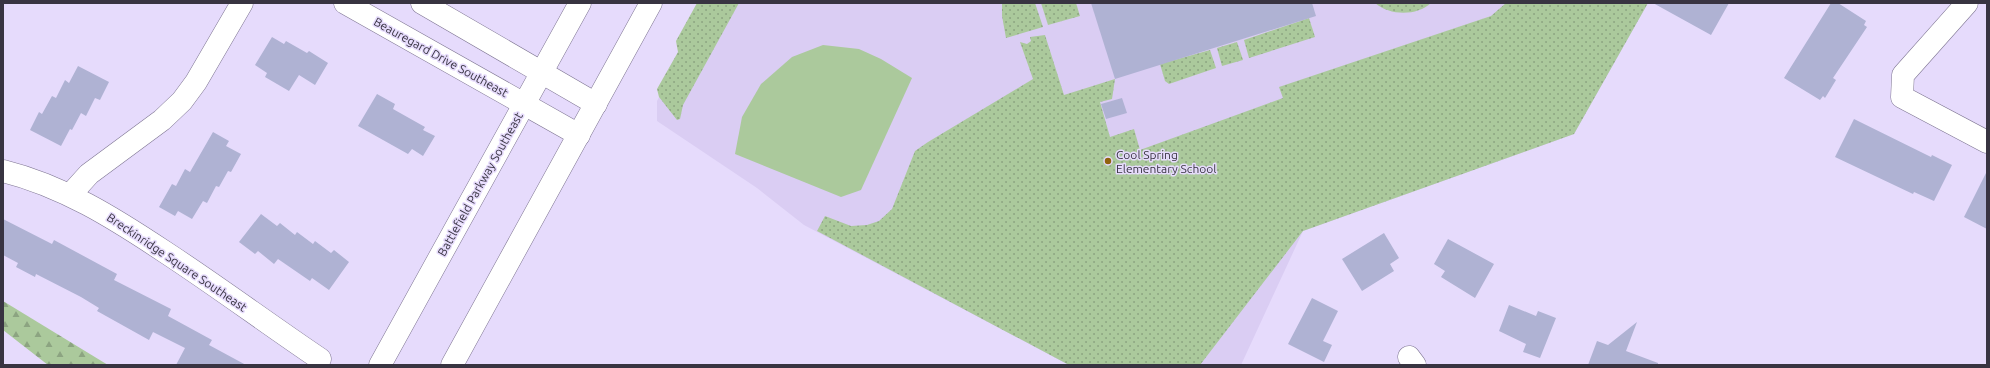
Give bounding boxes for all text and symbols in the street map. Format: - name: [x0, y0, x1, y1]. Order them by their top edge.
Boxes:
- street label: Beauregard Drive Southeast: [372, 15, 511, 100]
- street label: Battlefield Parkway Southeast: [435, 110, 525, 258]
- place label: Cool Spring Elementary School: [1116, 148, 1216, 175]
- marker: Cool Spring Elementary School: [1103, 156, 1113, 166]
- street label: Breckinridge Square Southeast: [105, 210, 250, 314]

